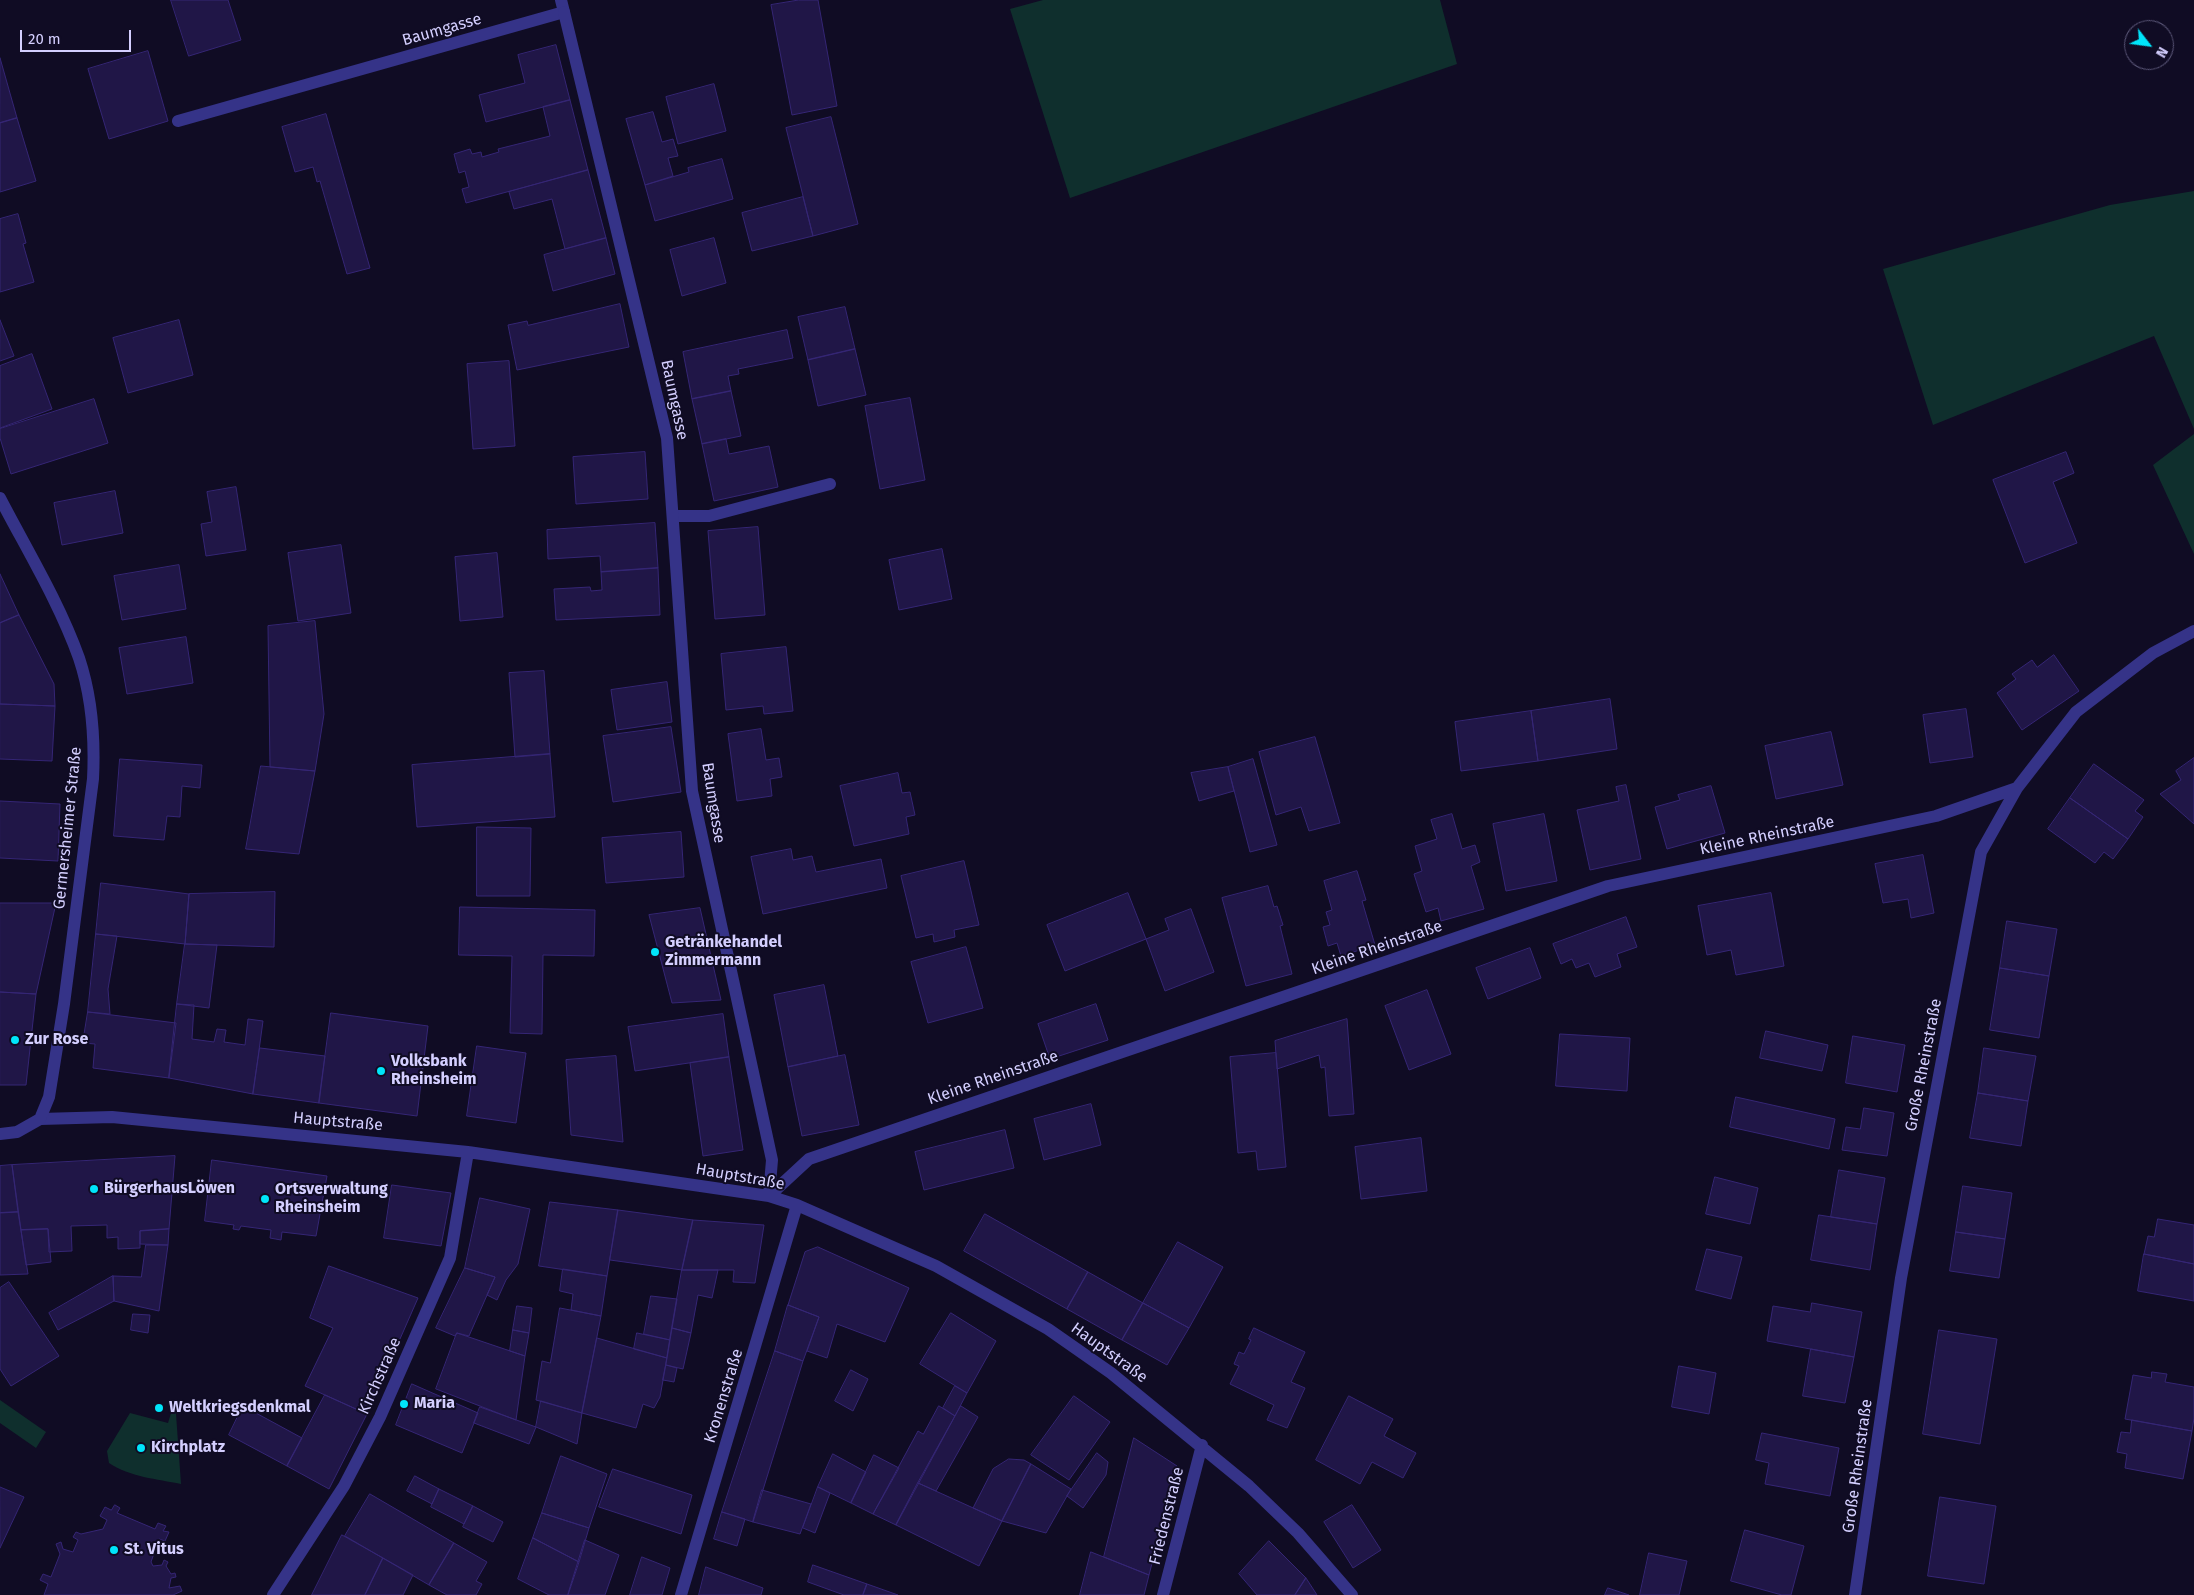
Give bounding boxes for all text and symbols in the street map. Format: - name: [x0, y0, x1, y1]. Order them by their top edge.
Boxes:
- street label: Baumgasse: [400, 10, 484, 50]
- scale bar: [22, 20, 134, 52]
- north arrow: [2124, 20, 2174, 70]
- text: 20 m: [28, 30, 61, 48]
- text: N: [2152, 44, 2171, 61]
- street label: Baumgasse: [656, 358, 692, 442]
- street label: Germersheimer Straße: [50, 746, 86, 910]
- street label: Baumgasse: [697, 761, 729, 845]
- street label: Kleine Rheinstraße: [1698, 812, 1836, 860]
- street label: Kleine Rheinstraße: [1309, 917, 1445, 979]
- place label: Getränkehandel Zimmermann: [665, 933, 782, 971]
- marker: Getränkehandel Zimmermann: [649, 946, 661, 958]
- street label: Große Rheinstraße: [1902, 997, 1946, 1133]
- place label: Zur Rose: [25, 1030, 88, 1050]
- marker: Zur Rose: [9, 1034, 21, 1046]
- street label: Kleine Rheinstraße: [925, 1047, 1061, 1109]
- place label: Volksbank Rheinsheim: [391, 1052, 477, 1090]
- marker: Volksbank Rheinsheim: [375, 1065, 387, 1077]
- street label: Hauptstraße: [292, 1109, 384, 1135]
- street label: Hauptstraße: [694, 1160, 786, 1194]
- place label: BürgerhausLöwen: [104, 1179, 235, 1199]
- place label: Ortsverwaltung Rheinsheim: [275, 1180, 388, 1218]
- marker: BürgerhausLöwen: [88, 1183, 100, 1195]
- marker: Ortsverwaltung Rheinsheim: [259, 1193, 271, 1205]
- street label: Hauptstraße: [1067, 1319, 1151, 1387]
- street label: Kirchstraße: [354, 1334, 406, 1418]
- street label: Kronenstraße: [701, 1346, 747, 1446]
- place label: Maria: [414, 1394, 455, 1414]
- place label: Weltkriegsdenkmal: [169, 1398, 311, 1418]
- marker: Maria: [398, 1398, 410, 1410]
- street label: Große Rheinstraße: [1839, 1398, 1877, 1534]
- marker: Weltkriegsdenkmal: [153, 1402, 165, 1414]
- place label: Kirchplatz: [151, 1438, 225, 1458]
- marker: Kirchplatz: [135, 1442, 147, 1454]
- street label: Friedenstraße: [1146, 1465, 1188, 1567]
- place label: St. Vitus: [124, 1540, 184, 1560]
- marker: St. Vitus: [108, 1544, 120, 1556]

